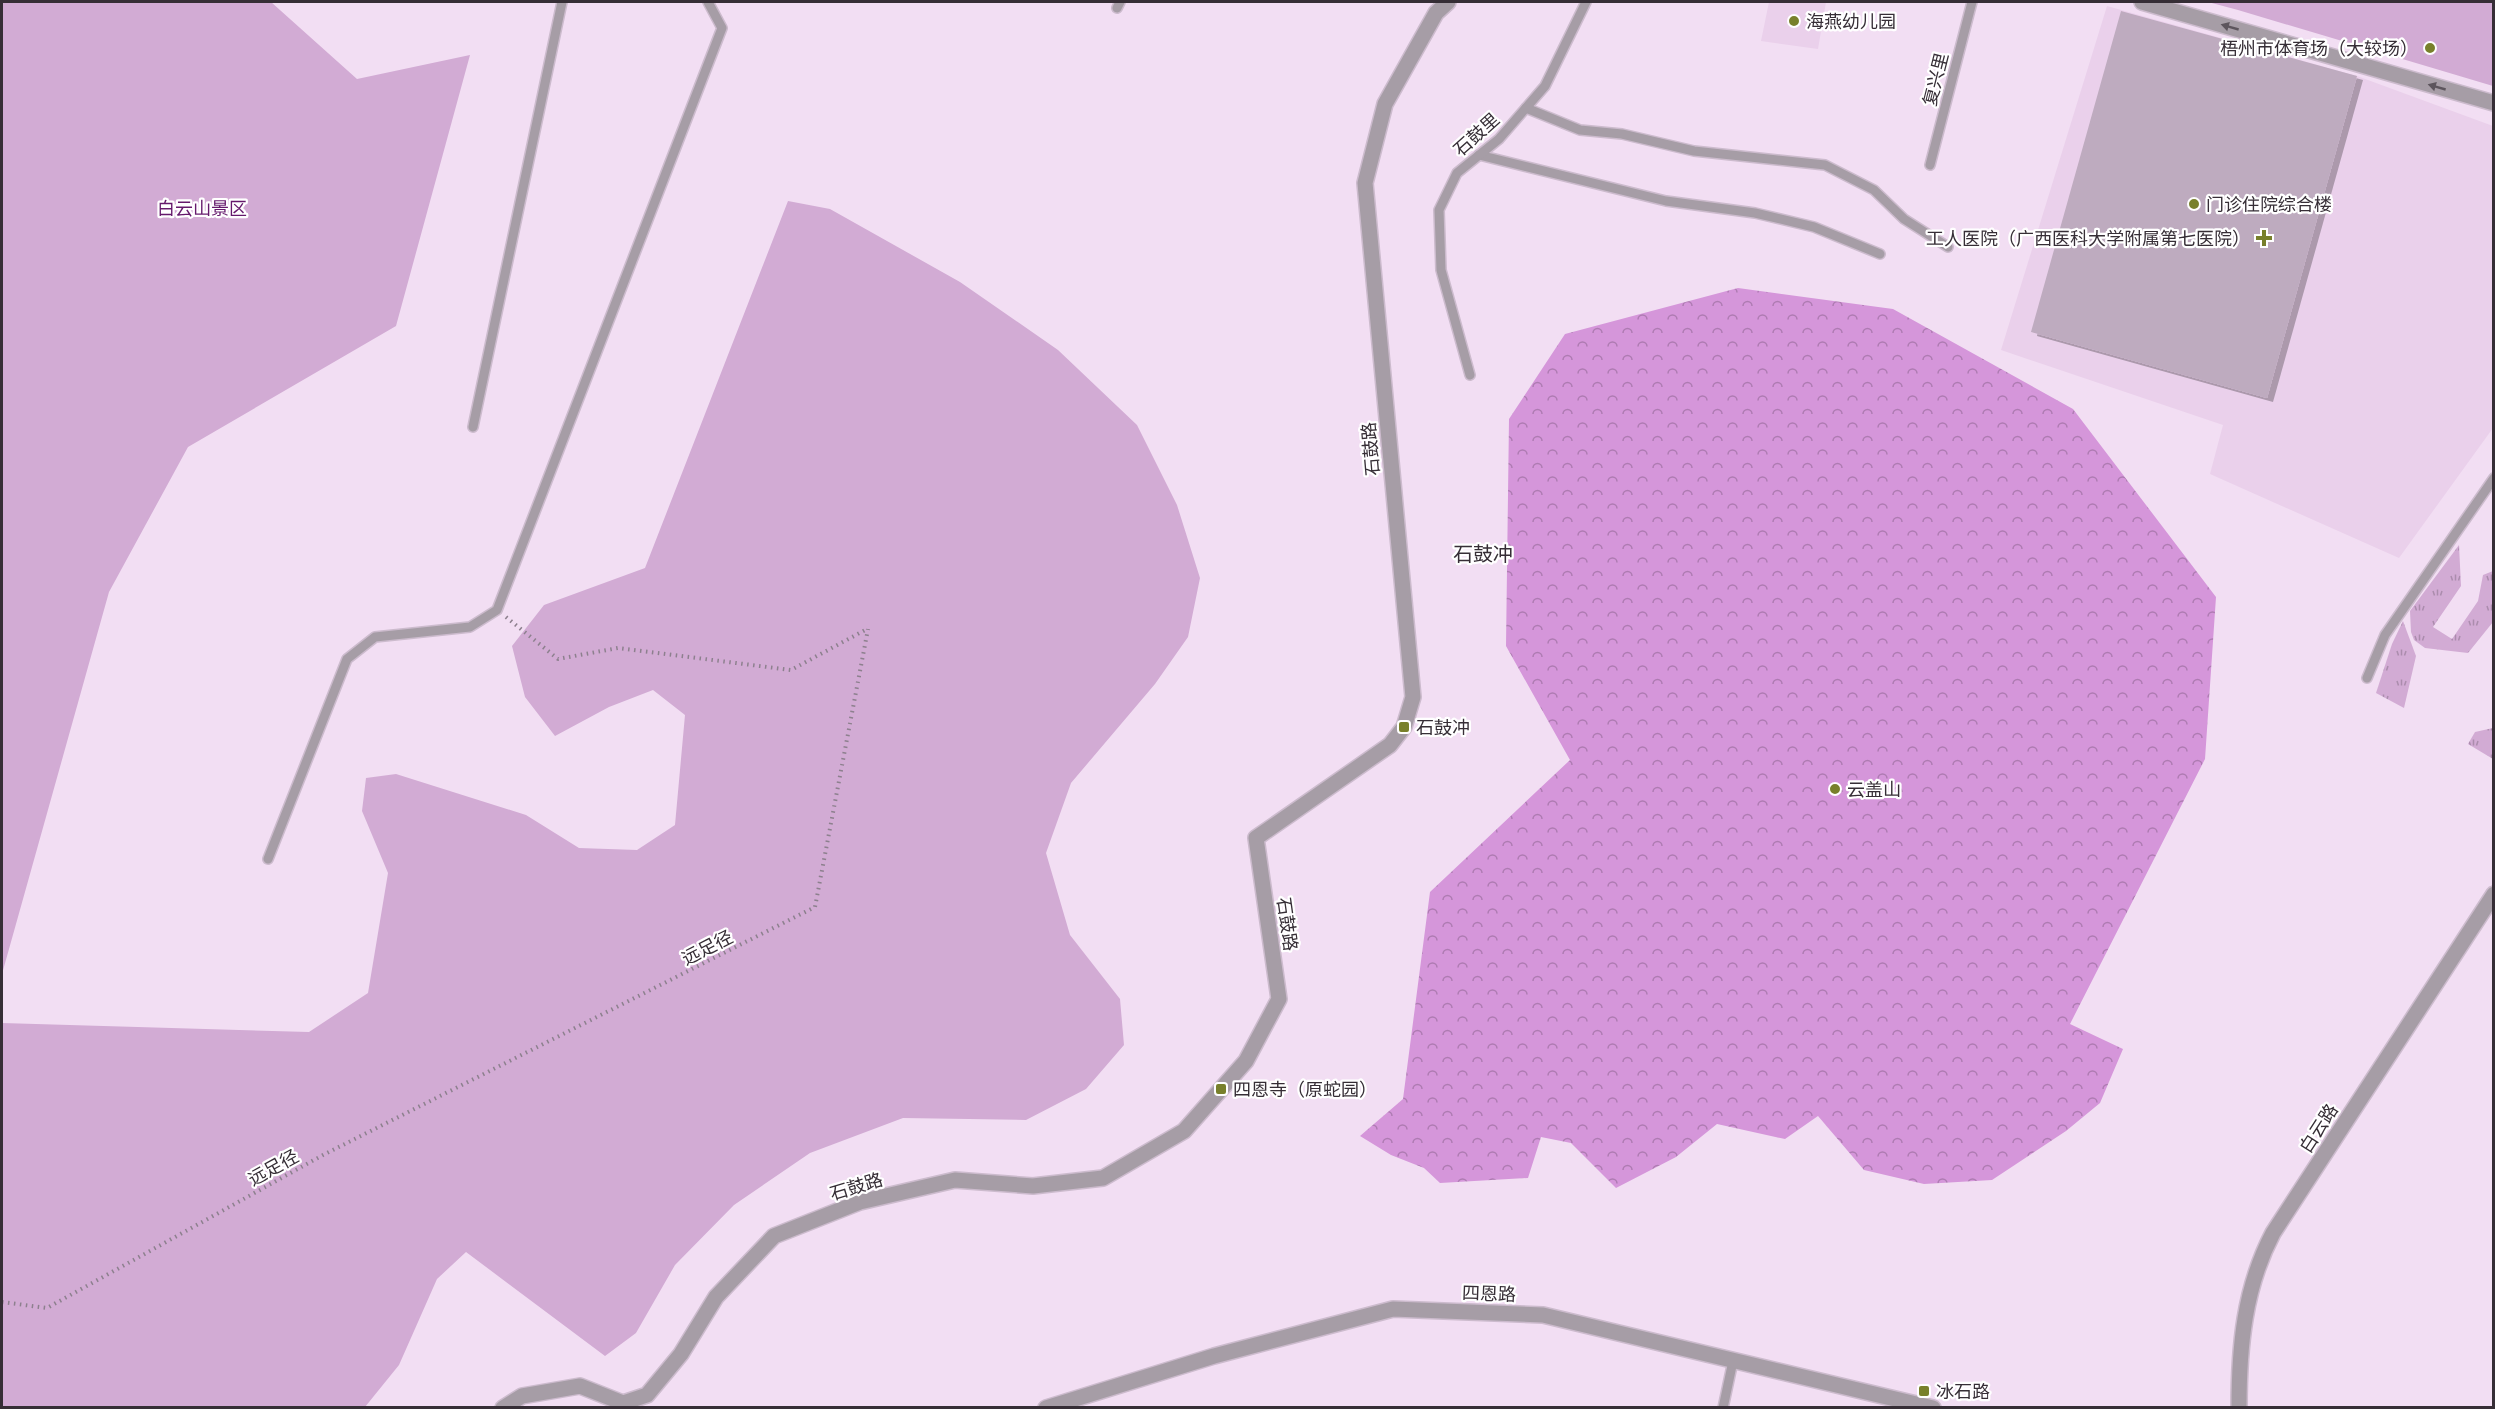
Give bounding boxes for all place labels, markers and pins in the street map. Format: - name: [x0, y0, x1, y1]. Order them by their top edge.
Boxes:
- place label: 海燕幼儿园: [1806, 11, 1896, 31]
- marker: 海燕幼儿园: [1787, 14, 1801, 28]
- place label: 梧州市体育场（大较场）: [2220, 38, 2418, 58]
- marker: 梧州市体育场（大较场）: [2423, 41, 2437, 55]
- place label: 门诊住院综合楼: [2206, 194, 2332, 214]
- marker: 门诊住院综合楼: [2187, 197, 2201, 211]
- place label: 工人医院（广西医科大学附属第七医院）: [1926, 228, 2250, 248]
- marker: 工人医院（广西医科大学附属第七医院）: [2255, 229, 2273, 247]
- place label: 石鼓冲: [1416, 717, 1470, 737]
- marker: 石鼓冲: [1397, 720, 1411, 734]
- place label: 云盖山: [1847, 779, 1901, 799]
- marker: 云盖山: [1828, 782, 1842, 796]
- place label: 四恩寺（原蛇园）: [1233, 1079, 1377, 1099]
- marker: 四恩寺（原蛇园）: [1214, 1082, 1228, 1096]
- place label: 冰石路: [1936, 1381, 1990, 1401]
- marker: 冰石路: [1917, 1384, 1931, 1398]

